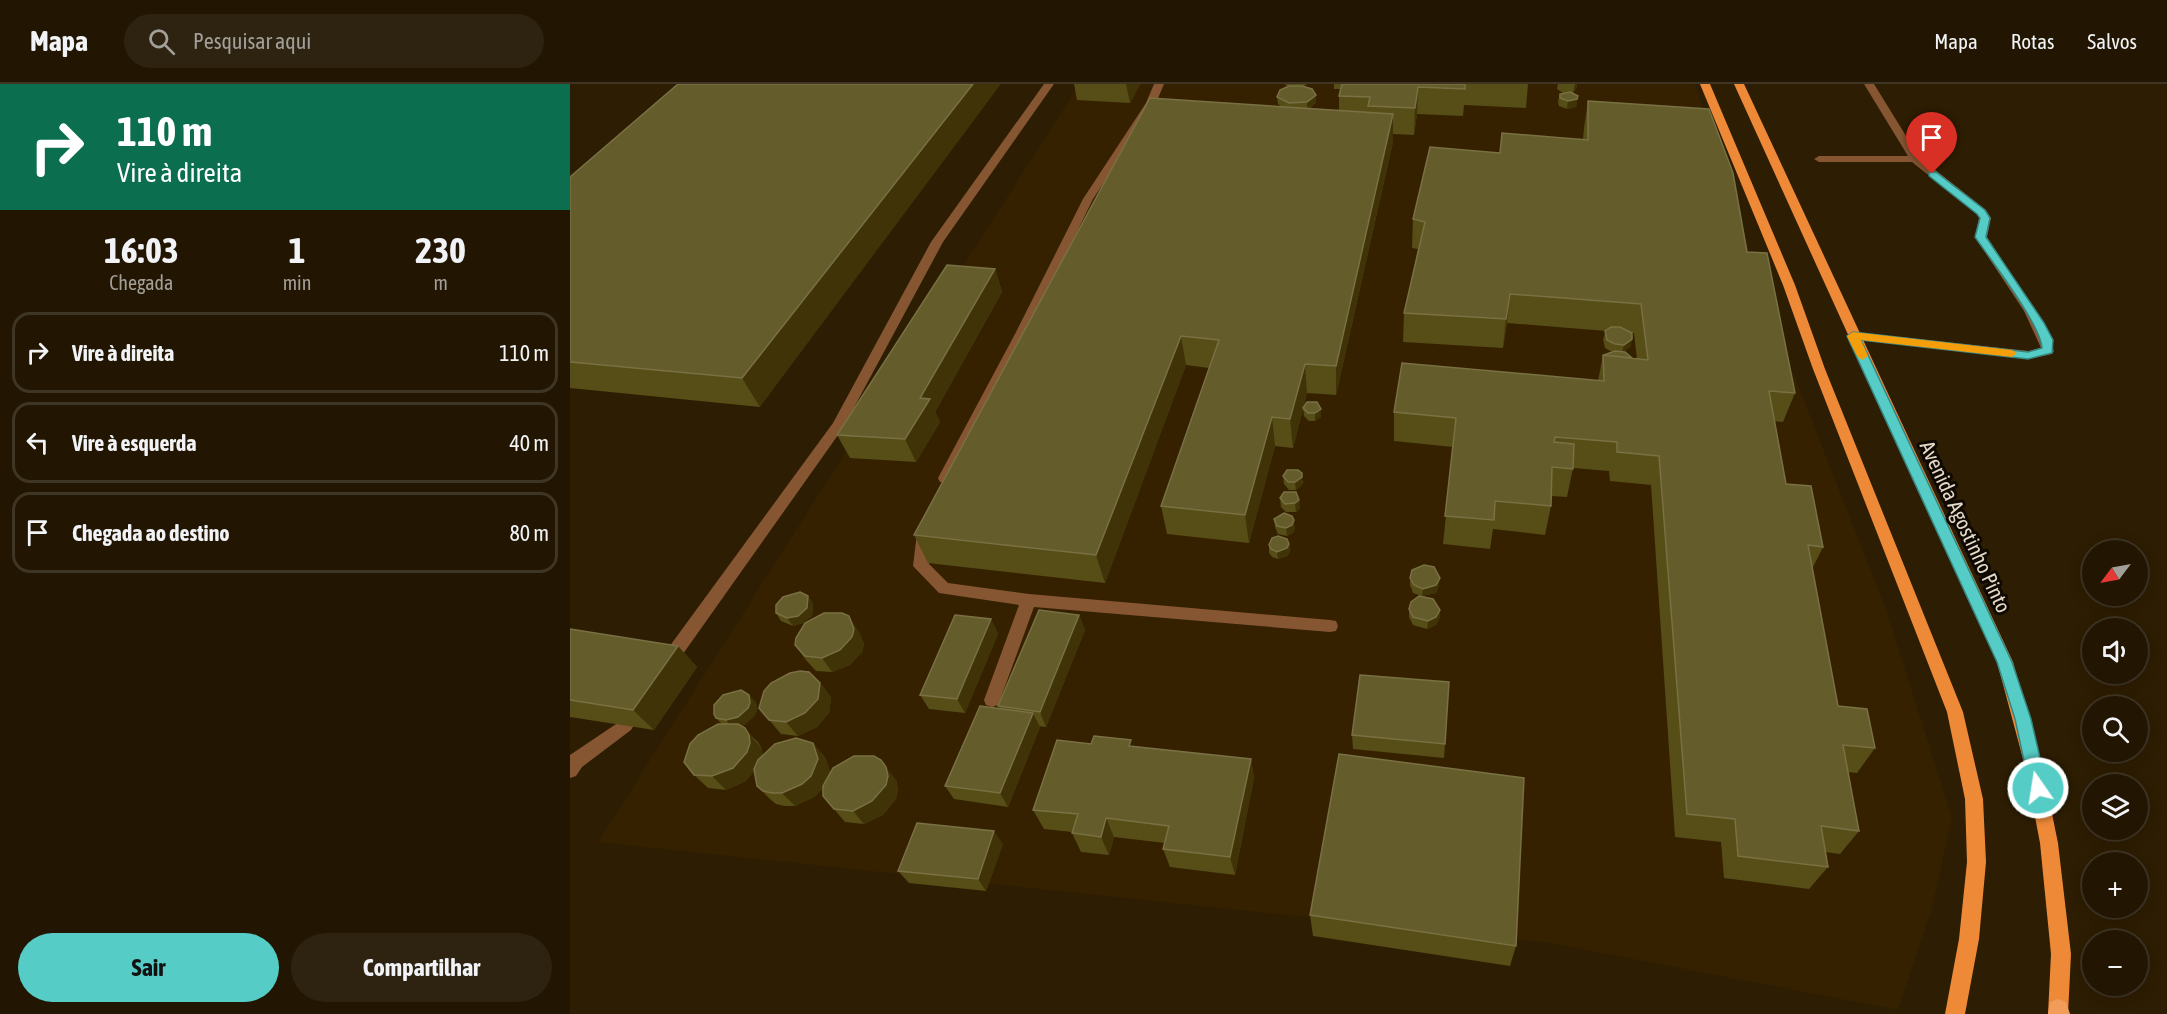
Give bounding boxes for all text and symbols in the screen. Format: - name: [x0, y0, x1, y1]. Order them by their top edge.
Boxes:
- search box: [124, 14, 544, 68]
- text: Mapa: [30, 25, 88, 57]
- icon: search: [145, 25, 178, 58]
- text: Pesquisar aqui: [193, 28, 311, 54]
- text: Mapa: [1934, 29, 1978, 53]
- text: Rotas: [2011, 29, 2054, 53]
- text: Salvos: [2087, 29, 2137, 53]
- text: 110 m: [117, 107, 212, 155]
- icon: right: [18, 108, 96, 186]
- pin: [1906, 112, 1957, 174]
- icon: arrive: [1915, 121, 1948, 154]
- text: Vire à direita: [117, 157, 242, 188]
- text: 16:03: [104, 229, 179, 271]
- text: 1: [289, 229, 305, 271]
- text: 230: [415, 229, 466, 271]
- text: Chegada: [109, 271, 173, 294]
- text: min: [283, 271, 311, 294]
- text: m: [433, 271, 448, 294]
- icon: right: [21, 336, 54, 369]
- text: Vire à direita: [72, 340, 174, 366]
- text: 110 m: [499, 340, 549, 366]
- icon: left: [21, 426, 54, 459]
- text: Vire à esquerda: [72, 430, 197, 456]
- text: 40 m: [509, 430, 549, 456]
- street label: Avenida Agostinho Pinto: [1916, 437, 2016, 616]
- icon: arrive: [21, 516, 54, 549]
- text: Chegada ao destino: [72, 520, 230, 546]
- text: 80 m: [509, 520, 549, 546]
- north arrow: [2082, 540, 2148, 606]
- map controls: [2082, 540, 2148, 996]
- button: sound: [2082, 618, 2148, 684]
- button: search: [2082, 696, 2148, 762]
- position arrow: [2006, 756, 2070, 820]
- button: layers: [2082, 774, 2148, 840]
- button: +: [2082, 852, 2148, 918]
- button: −: [2082, 930, 2148, 996]
- button: Sair: [18, 933, 279, 1002]
- button: Compartilhar: [291, 933, 552, 1002]

